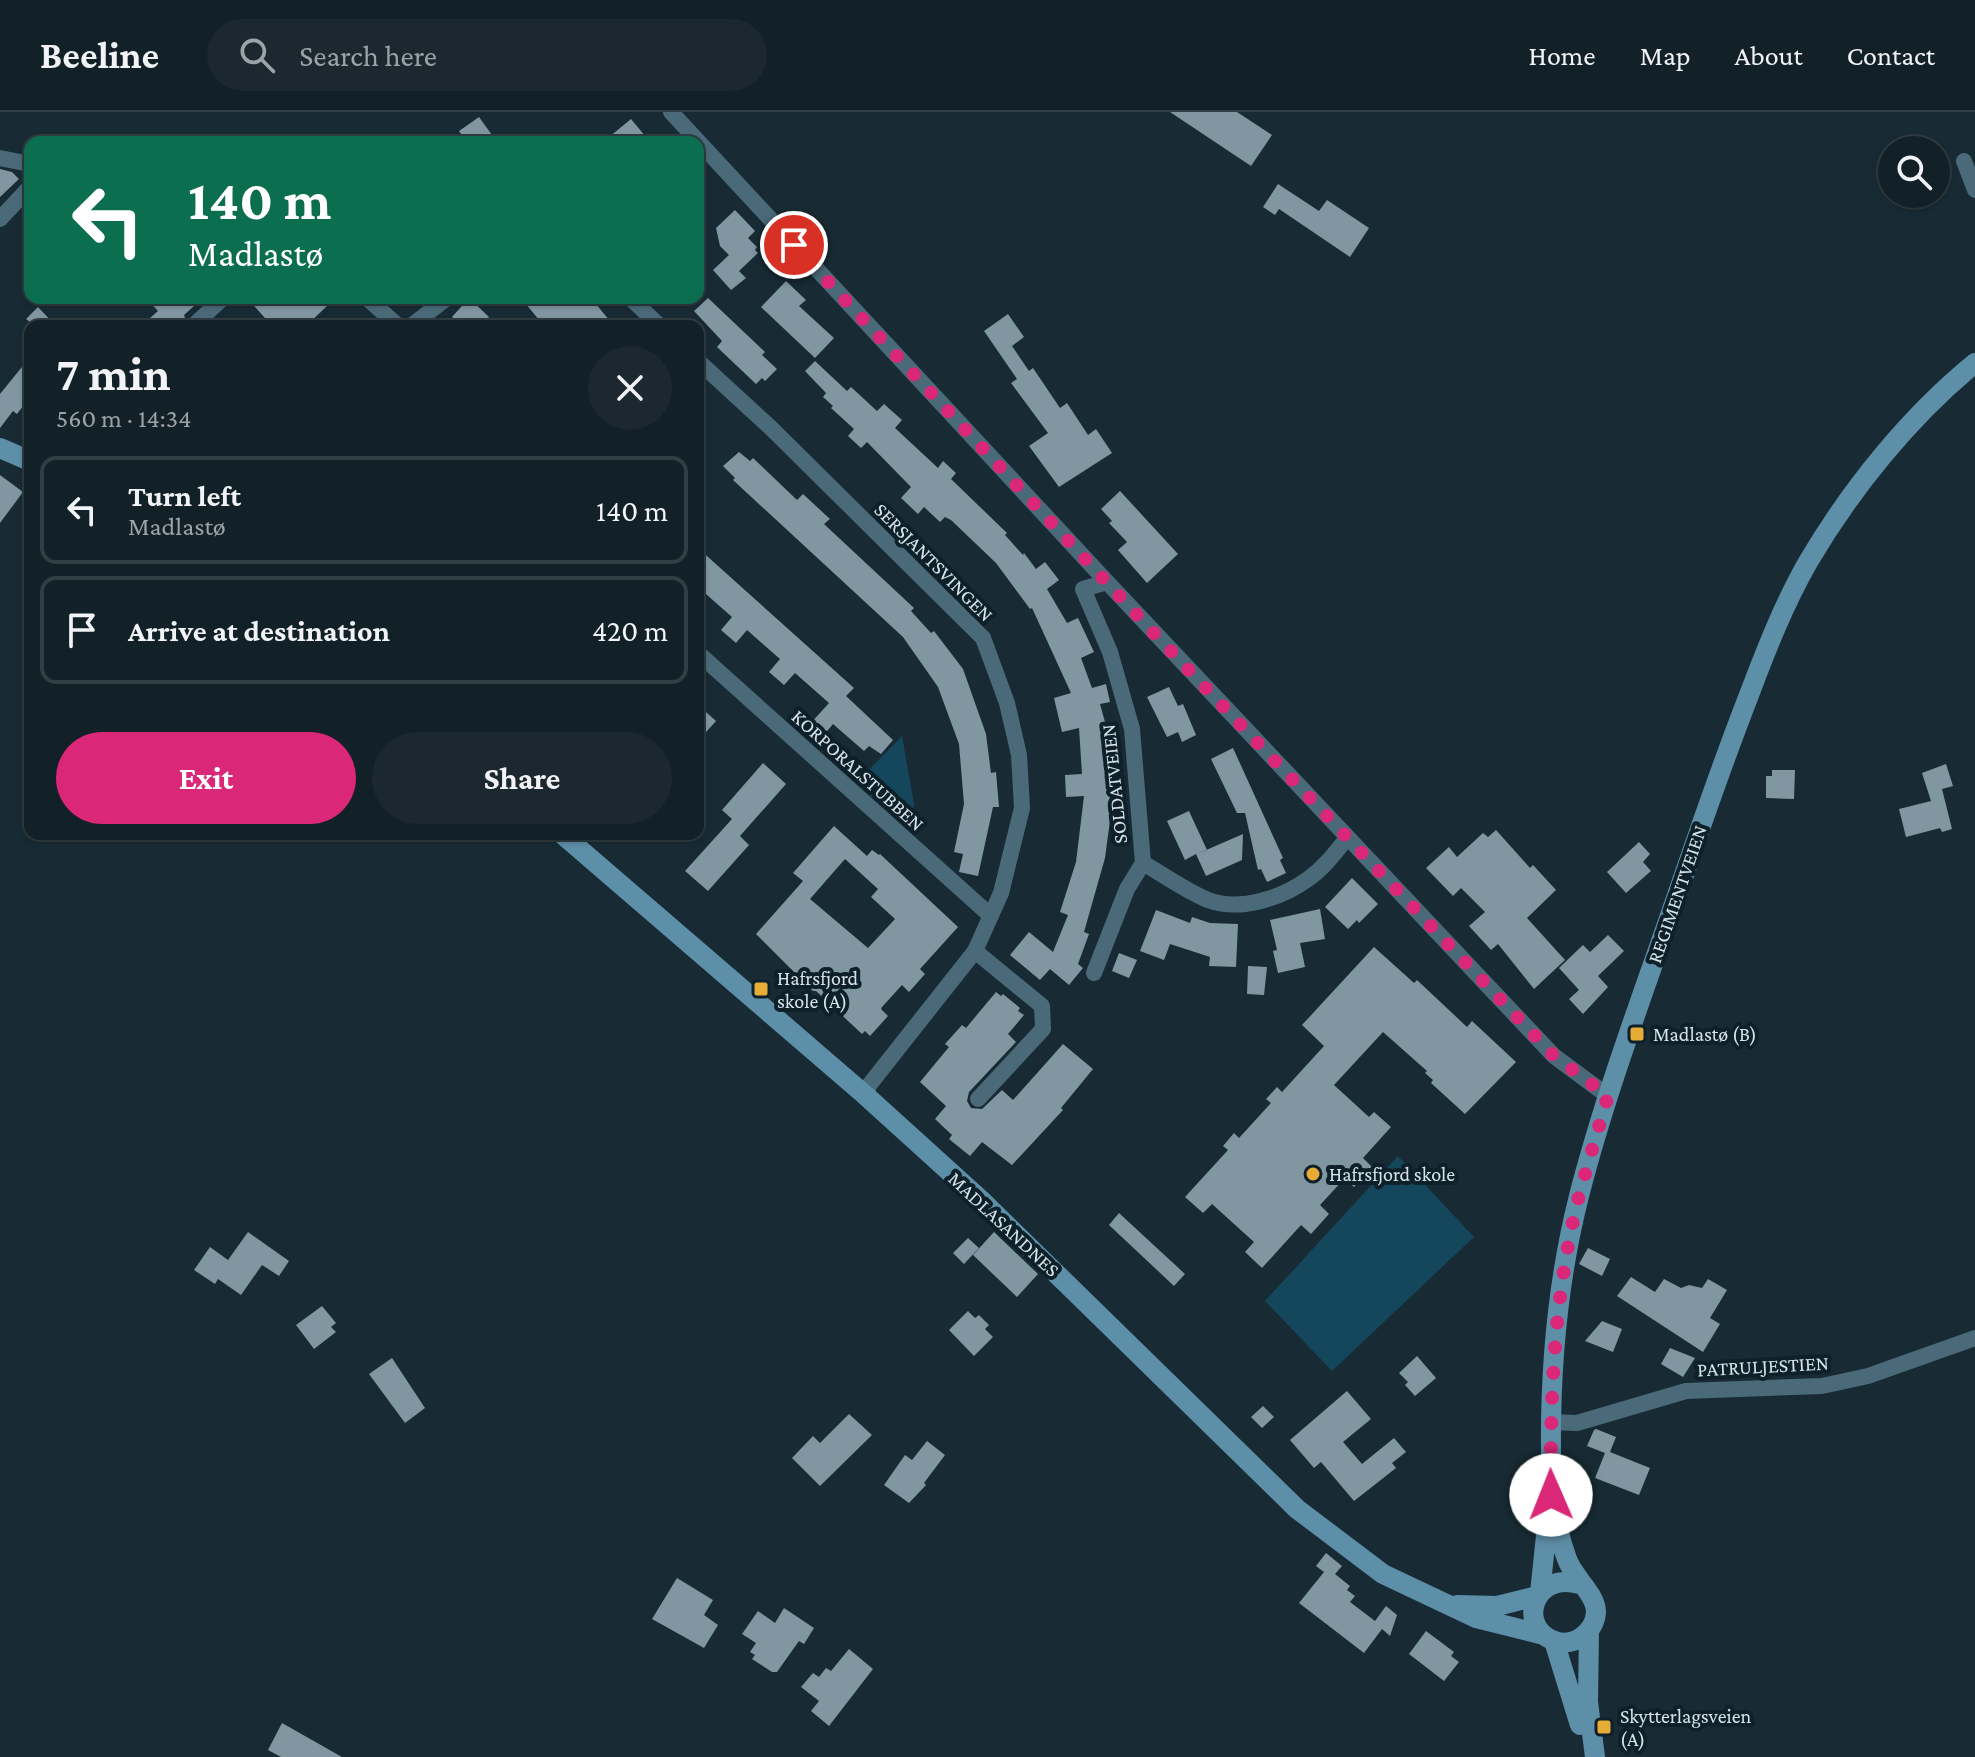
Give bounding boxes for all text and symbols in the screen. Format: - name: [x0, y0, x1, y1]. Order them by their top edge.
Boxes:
- search box: [207, 19, 767, 91]
- icon: search: [235, 33, 279, 77]
- text: Beeline: [40, 34, 159, 76]
- text: Search here: [299, 39, 437, 72]
- text: Home: [1529, 40, 1596, 71]
- text: Map: [1640, 40, 1691, 71]
- text: About: [1735, 40, 1803, 71]
- text: Contact: [1847, 40, 1935, 71]
- map controls: [1878, 136, 1950, 208]
- button: search: [1878, 136, 1950, 208]
- icon: left: [56, 168, 160, 272]
- text: 140 m: [188, 169, 331, 231]
- pin: [760, 211, 828, 279]
- icon: arrive: [772, 223, 816, 267]
- text: Madlastø: [188, 234, 323, 274]
- button: close: [588, 346, 672, 430]
- text: 7 min: [56, 347, 171, 400]
- text: 560 m · 14:34: [56, 404, 191, 433]
- text: Turn left: [128, 479, 241, 512]
- icon: left: [60, 488, 104, 532]
- text: 140 m: [596, 494, 668, 527]
- street label: SERSJANTSVINGEN: [870, 498, 998, 626]
- text: Madlastø: [128, 512, 226, 541]
- icon: arrive: [60, 608, 104, 652]
- text: Arrive at destination: [128, 614, 390, 647]
- text: 420 m: [592, 614, 668, 647]
- street label: KORPORALSTUBBEN: [787, 705, 929, 835]
- street label: SOLDATVEIEN: [1097, 723, 1131, 845]
- button: Exit: [56, 732, 356, 824]
- button: Share: [372, 732, 672, 824]
- street label: REGIMENTVEIEN: [1643, 822, 1711, 966]
- place label: Hafrsfjord skole (A): [777, 967, 859, 1013]
- marker: Hafrsfjord skole (A): [752, 980, 770, 998]
- place label: Madlastø (B): [1653, 1023, 1757, 1046]
- marker: Madlastø (B): [1628, 1025, 1646, 1043]
- place label: Hafrsfjord skole: [1329, 1163, 1455, 1186]
- marker: Hafrsfjord skole: [1304, 1165, 1322, 1183]
- street label: MADLASANDNES: [944, 1167, 1064, 1281]
- street label: PATRULJESTIEN: [1697, 1352, 1829, 1381]
- position arrow: [1509, 1453, 1593, 1537]
- place label: Skytterlagsveien (A): [1620, 1705, 1751, 1751]
- marker: Skytterlagsveien (A): [1595, 1718, 1613, 1736]

